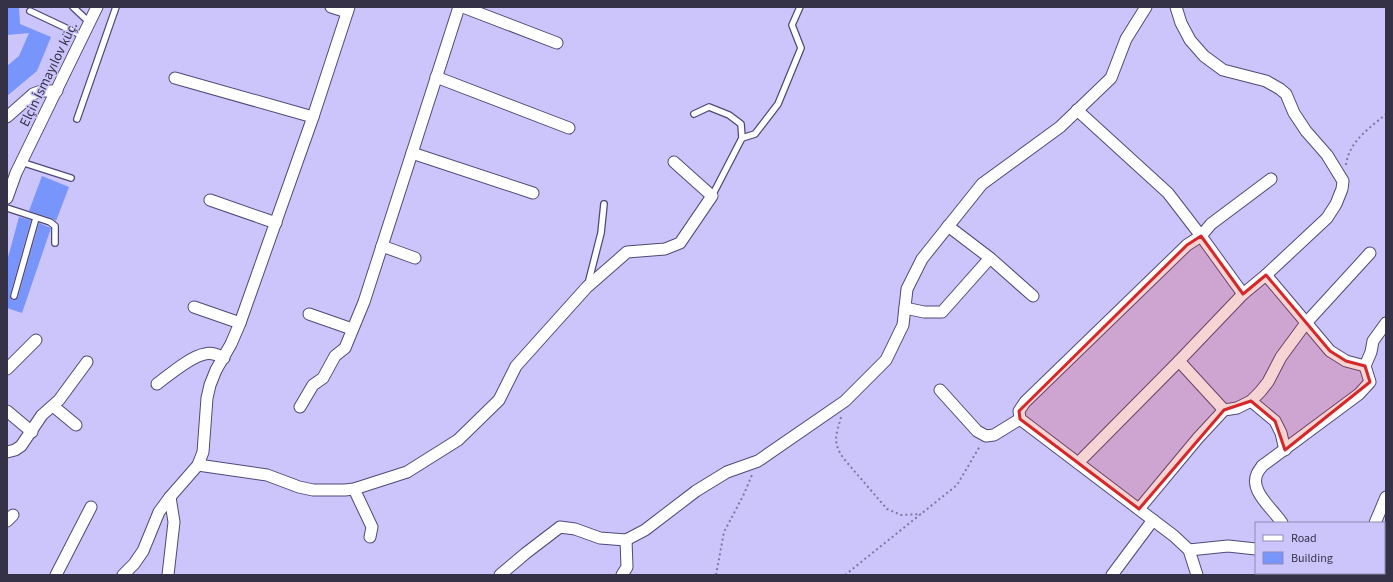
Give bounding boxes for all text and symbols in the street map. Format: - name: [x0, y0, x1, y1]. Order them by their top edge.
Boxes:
- street label: Elçin İsmayılov küç.: [15, 19, 83, 130]
- legend: [1255, 522, 1385, 574]
- text: Road: [1291, 530, 1317, 547]
- text: Building: [1291, 550, 1333, 567]

